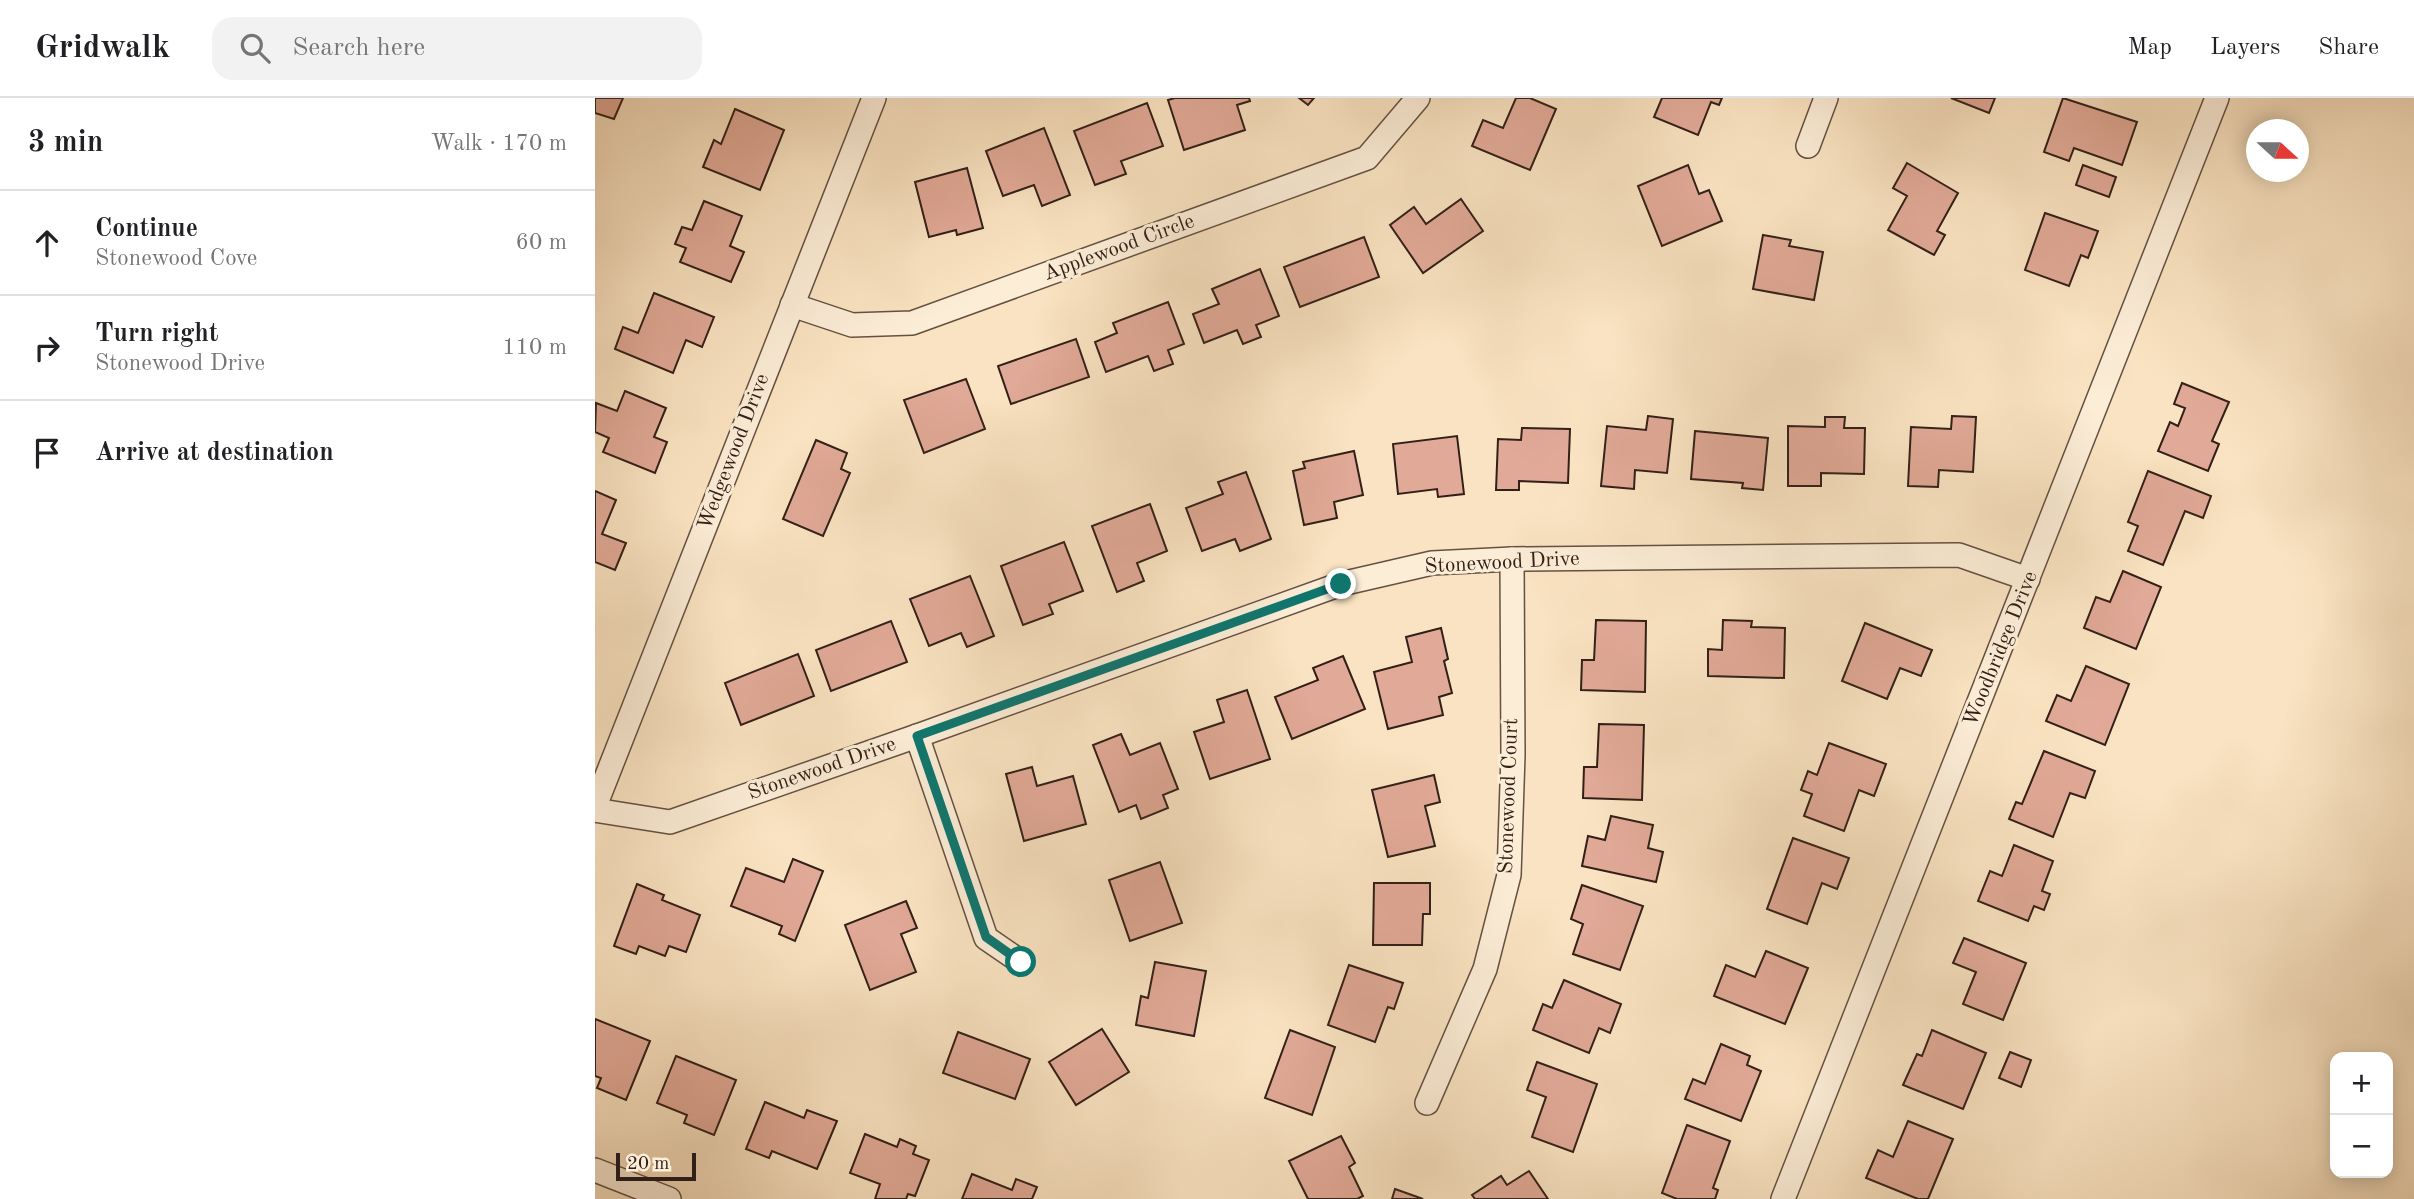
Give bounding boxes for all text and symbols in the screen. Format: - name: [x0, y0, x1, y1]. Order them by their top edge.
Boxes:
- search box: [212, 17, 702, 80]
- icon: search: [236, 29, 274, 67]
- text: Gridwalk: [35, 32, 170, 65]
- text: Search here: [292, 35, 425, 61]
- text: Map: [2128, 36, 2172, 60]
- text: Layers: [2210, 36, 2280, 60]
- text: Share: [2318, 36, 2379, 60]
- north arrow: [2246, 119, 2309, 182]
- text: 3 min: [28, 128, 103, 158]
- text: Walk · 170 m: [431, 132, 567, 155]
- street label: Applewood Circle: [1041, 211, 1197, 285]
- text: Continue: [95, 216, 198, 242]
- icon: ahead: [28, 224, 66, 262]
- text: 60 m: [516, 231, 567, 254]
- text: Stonewood Cove: [95, 247, 257, 270]
- text: Turn right: [95, 321, 218, 347]
- icon: right: [28, 329, 66, 367]
- text: 110 m: [502, 336, 567, 359]
- text: Stonewood Drive: [95, 352, 265, 375]
- street label: Wedgewood Drive: [695, 371, 773, 533]
- icon: arrive: [28, 434, 66, 472]
- text: Arrive at destination: [95, 440, 334, 466]
- street label: Stonewood Drive: [1424, 548, 1580, 578]
- route end: [1325, 568, 1356, 599]
- street label: Woodbridge Drive: [1960, 568, 2042, 730]
- street label: Stonewood Court: [1496, 717, 1522, 875]
- street label: Stonewood Drive: [745, 734, 899, 804]
- route start: [1005, 946, 1036, 977]
- map controls: [2330, 1052, 2393, 1178]
- button: +: [2330, 1052, 2393, 1115]
- button: −: [2330, 1115, 2393, 1178]
- scale bar: [616, 1150, 697, 1182]
- text: 20 m: [627, 1155, 669, 1174]

